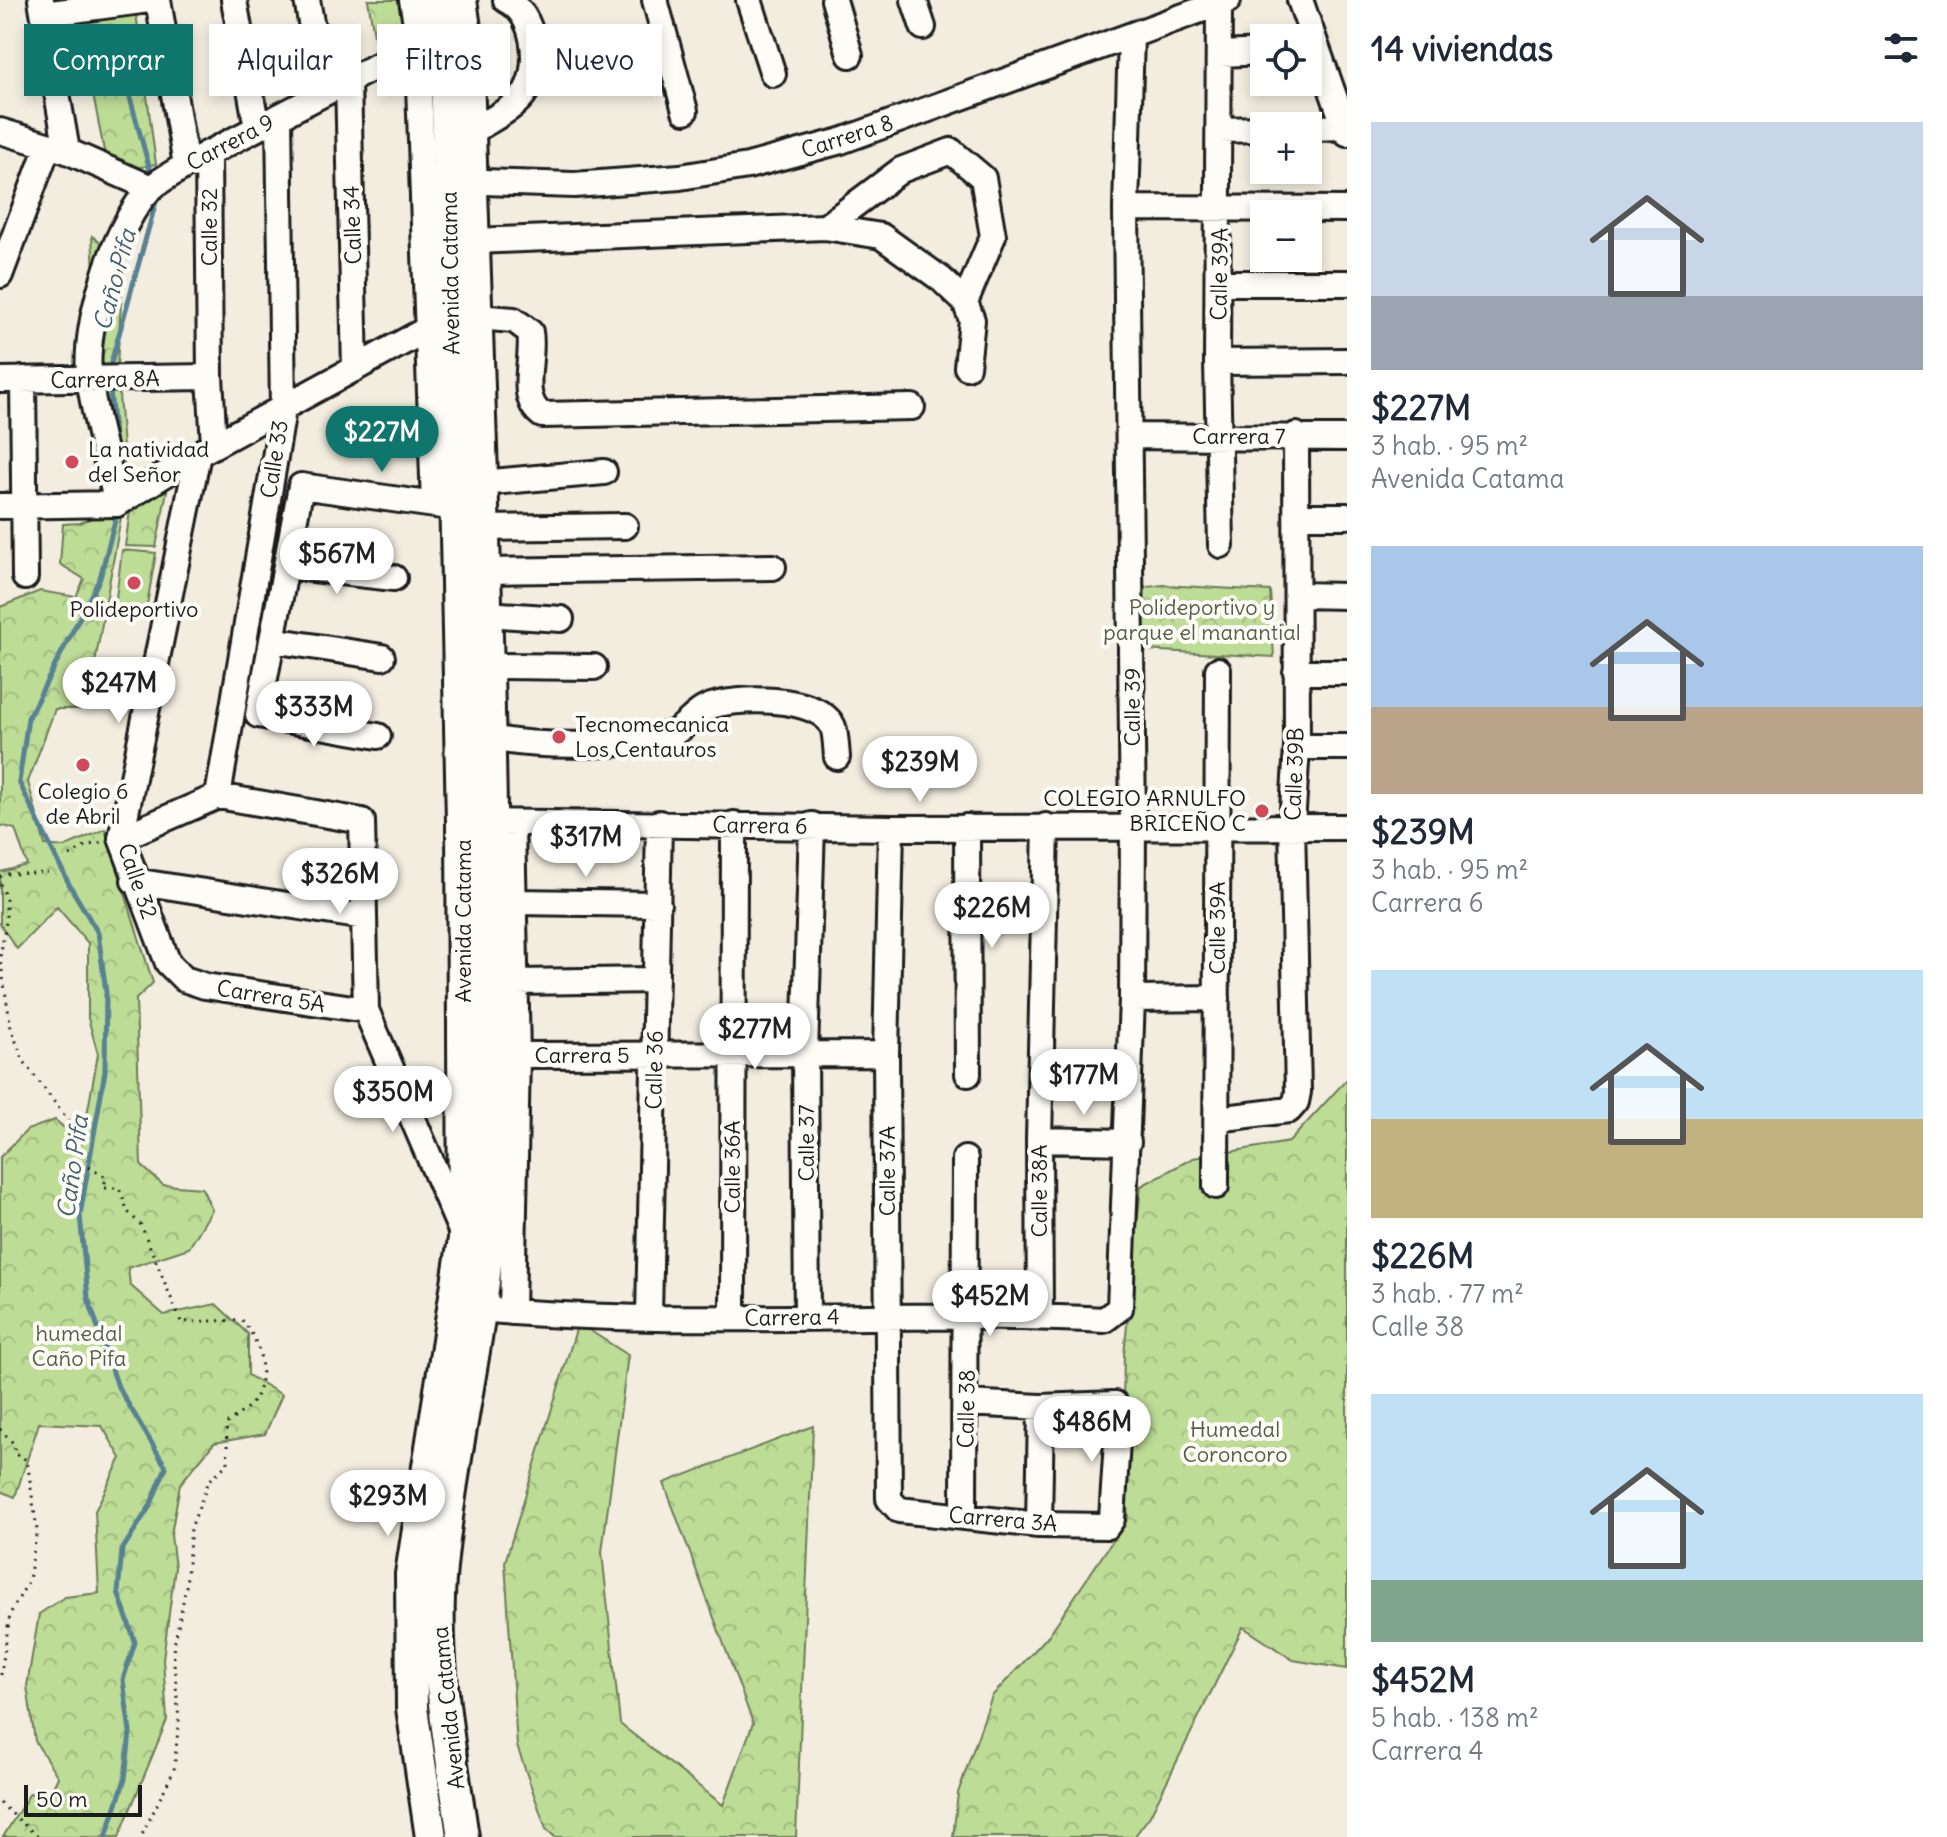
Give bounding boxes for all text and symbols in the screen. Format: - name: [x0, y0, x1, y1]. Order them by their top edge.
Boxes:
- chip: Comprar: [24, 24, 193, 96]
- chip: Alquilar: [209, 24, 361, 96]
- chip: Filtros: [377, 24, 510, 96]
- chip: Nuevo: [526, 24, 662, 96]
- map controls: [1250, 24, 1322, 272]
- button: locate: [1250, 24, 1322, 96]
- icon: filters: [1879, 26, 1923, 70]
- text: 14 viviendas: [1371, 27, 1553, 70]
- street label: Carrera 9: [181, 107, 279, 177]
- street label: Carrera 8: [797, 108, 897, 164]
- button: +: [1250, 112, 1322, 184]
- icon: home: [1575, 174, 1719, 318]
- street label: Calle 34: [337, 185, 367, 265]
- street label: Calle 32: [195, 188, 223, 266]
- street label: Avenida Catama: [435, 191, 465, 355]
- button: −: [1250, 200, 1322, 272]
- water label: Caño Pifa: [86, 225, 142, 334]
- street label: Calle 39A: [1204, 227, 1234, 321]
- street label: Carrera 8A: [50, 364, 160, 394]
- text: $227M: [1371, 386, 1471, 429]
- pin: $227M: [326, 406, 438, 474]
- text: $227M: [344, 415, 420, 448]
- street label: Calle 33: [254, 418, 294, 500]
- street label: Carrera 7: [1192, 422, 1286, 450]
- text: 3 hab. · 95 m²: [1371, 429, 1528, 462]
- place label: La natividad del Señor: [88, 435, 209, 488]
- marker: La natividad del Señor: [63, 453, 81, 471]
- text: Avenida Catama: [1371, 462, 1564, 495]
- pin: $567M: [281, 528, 393, 596]
- text: $567M: [298, 537, 376, 570]
- marker: Polideportivo: [125, 574, 143, 592]
- park label: Polideportivo y parque el manantial: [1103, 593, 1301, 646]
- place label: Polideportivo: [70, 595, 198, 623]
- icon: home: [1575, 598, 1719, 742]
- pin: $247M: [63, 657, 175, 725]
- text: $247M: [81, 666, 157, 699]
- street label: Calle 39: [1118, 668, 1146, 746]
- pin: $333M: [258, 681, 370, 749]
- text: $333M: [274, 690, 354, 723]
- place label: Tecnomecanica Los Centauros: [575, 710, 729, 763]
- street label: Calle 39B: [1278, 727, 1310, 821]
- marker: Tecnomecanica Los Centauros: [550, 728, 568, 746]
- pin: $239M: [864, 736, 976, 804]
- text: $239M: [880, 745, 960, 778]
- marker: Colegio 6 de Abril: [74, 756, 92, 774]
- place label: Colegio 6 de Abril: [38, 777, 128, 830]
- place label: COLEGIO ARNULFO BRICEÑO C: [1043, 784, 1246, 837]
- marker: COLEGIO ARNULFO BRICEÑO C: [1253, 802, 1271, 820]
- street label: Carrera 6: [712, 810, 808, 840]
- text: $239M: [1371, 810, 1475, 853]
- pin: $317M: [530, 811, 642, 879]
- text: $317M: [549, 820, 623, 853]
- street label: Calle 32: [112, 839, 164, 923]
- street label: Avenida Catama: [449, 839, 477, 1003]
- pin: $326M: [284, 848, 396, 916]
- text: 3 hab. · 95 m²: [1371, 853, 1528, 886]
- text: $326M: [300, 857, 380, 890]
- street label: Calle 39A: [1203, 881, 1231, 975]
- pin: $226M: [936, 882, 1048, 950]
- text: Carrera 6: [1371, 886, 1484, 919]
- text: $226M: [952, 891, 1032, 924]
- street label: Carrera 5A: [215, 974, 327, 1018]
- pin: $277M: [699, 1003, 811, 1071]
- text: $277M: [717, 1012, 793, 1045]
- icon: home: [1575, 1022, 1719, 1166]
- street label: Calle 36: [639, 1030, 669, 1110]
- street label: Carrera 5: [534, 1041, 630, 1069]
- pin: $177M: [1028, 1049, 1140, 1117]
- text: $177M: [1049, 1058, 1119, 1091]
- pin: $350M: [337, 1066, 449, 1134]
- text: $350M: [352, 1075, 434, 1108]
- street label: Calle 37: [792, 1104, 820, 1182]
- water label: Caño Pifa: [50, 1112, 94, 1220]
- street label: Calle 36A: [718, 1120, 746, 1214]
- street label: Calle 37A: [873, 1126, 901, 1216]
- street label: Calle 38A: [1025, 1144, 1053, 1238]
- text: $226M: [1371, 1234, 1474, 1277]
- pin: $452M: [934, 1270, 1046, 1338]
- text: 3 hab. · 77 m²: [1371, 1277, 1524, 1310]
- text: $452M: [950, 1279, 1030, 1312]
- street label: Carrera 4: [744, 1302, 840, 1332]
- text: Calle 38: [1371, 1310, 1464, 1343]
- park label: humedal Caño Pifa: [32, 1319, 126, 1372]
- street label: Calle 38: [951, 1369, 981, 1449]
- pin: $486M: [1036, 1396, 1148, 1464]
- text: $486M: [1052, 1405, 1132, 1438]
- park label: Humedal Coroncoro: [1182, 1415, 1288, 1468]
- icon: home: [1575, 1446, 1719, 1590]
- pin: $293M: [332, 1470, 444, 1538]
- text: $293M: [348, 1479, 428, 1512]
- street label: Carrera 3A: [947, 1500, 1059, 1538]
- street label: Avenida Catama: [426, 1625, 470, 1791]
- text: $452M: [1371, 1658, 1475, 1701]
- text: 5 hab. · 138 m²: [1371, 1701, 1539, 1734]
- text: Carrera 4: [1371, 1734, 1484, 1767]
- scale bar: [24, 1781, 142, 1817]
- text: 50 m: [36, 1785, 88, 1813]

